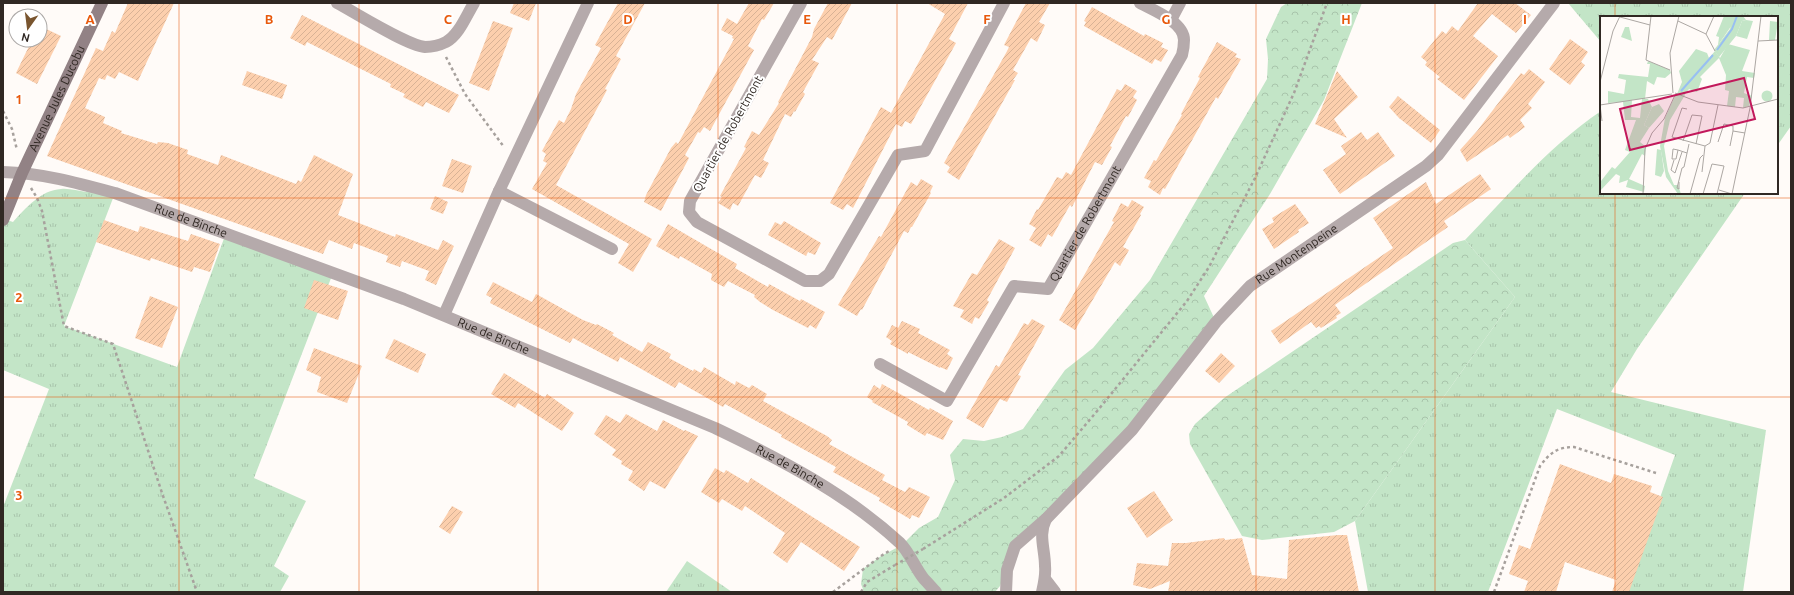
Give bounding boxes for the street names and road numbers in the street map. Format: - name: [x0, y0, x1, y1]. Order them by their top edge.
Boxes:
- street label: Avenue Jules Ducobu: [26, 43, 87, 153]
- street label: Quartier de Robertmont: [690, 73, 765, 194]
- street label: Quartier de Robertmont: [1047, 163, 1123, 284]
- street label: Rue de Binche: [153, 201, 229, 240]
- street label: Rue Montenpeine: [1253, 221, 1340, 286]
- street label: Rue de Binche: [456, 315, 532, 356]
- street label: Rue de Binche: [753, 442, 827, 491]

